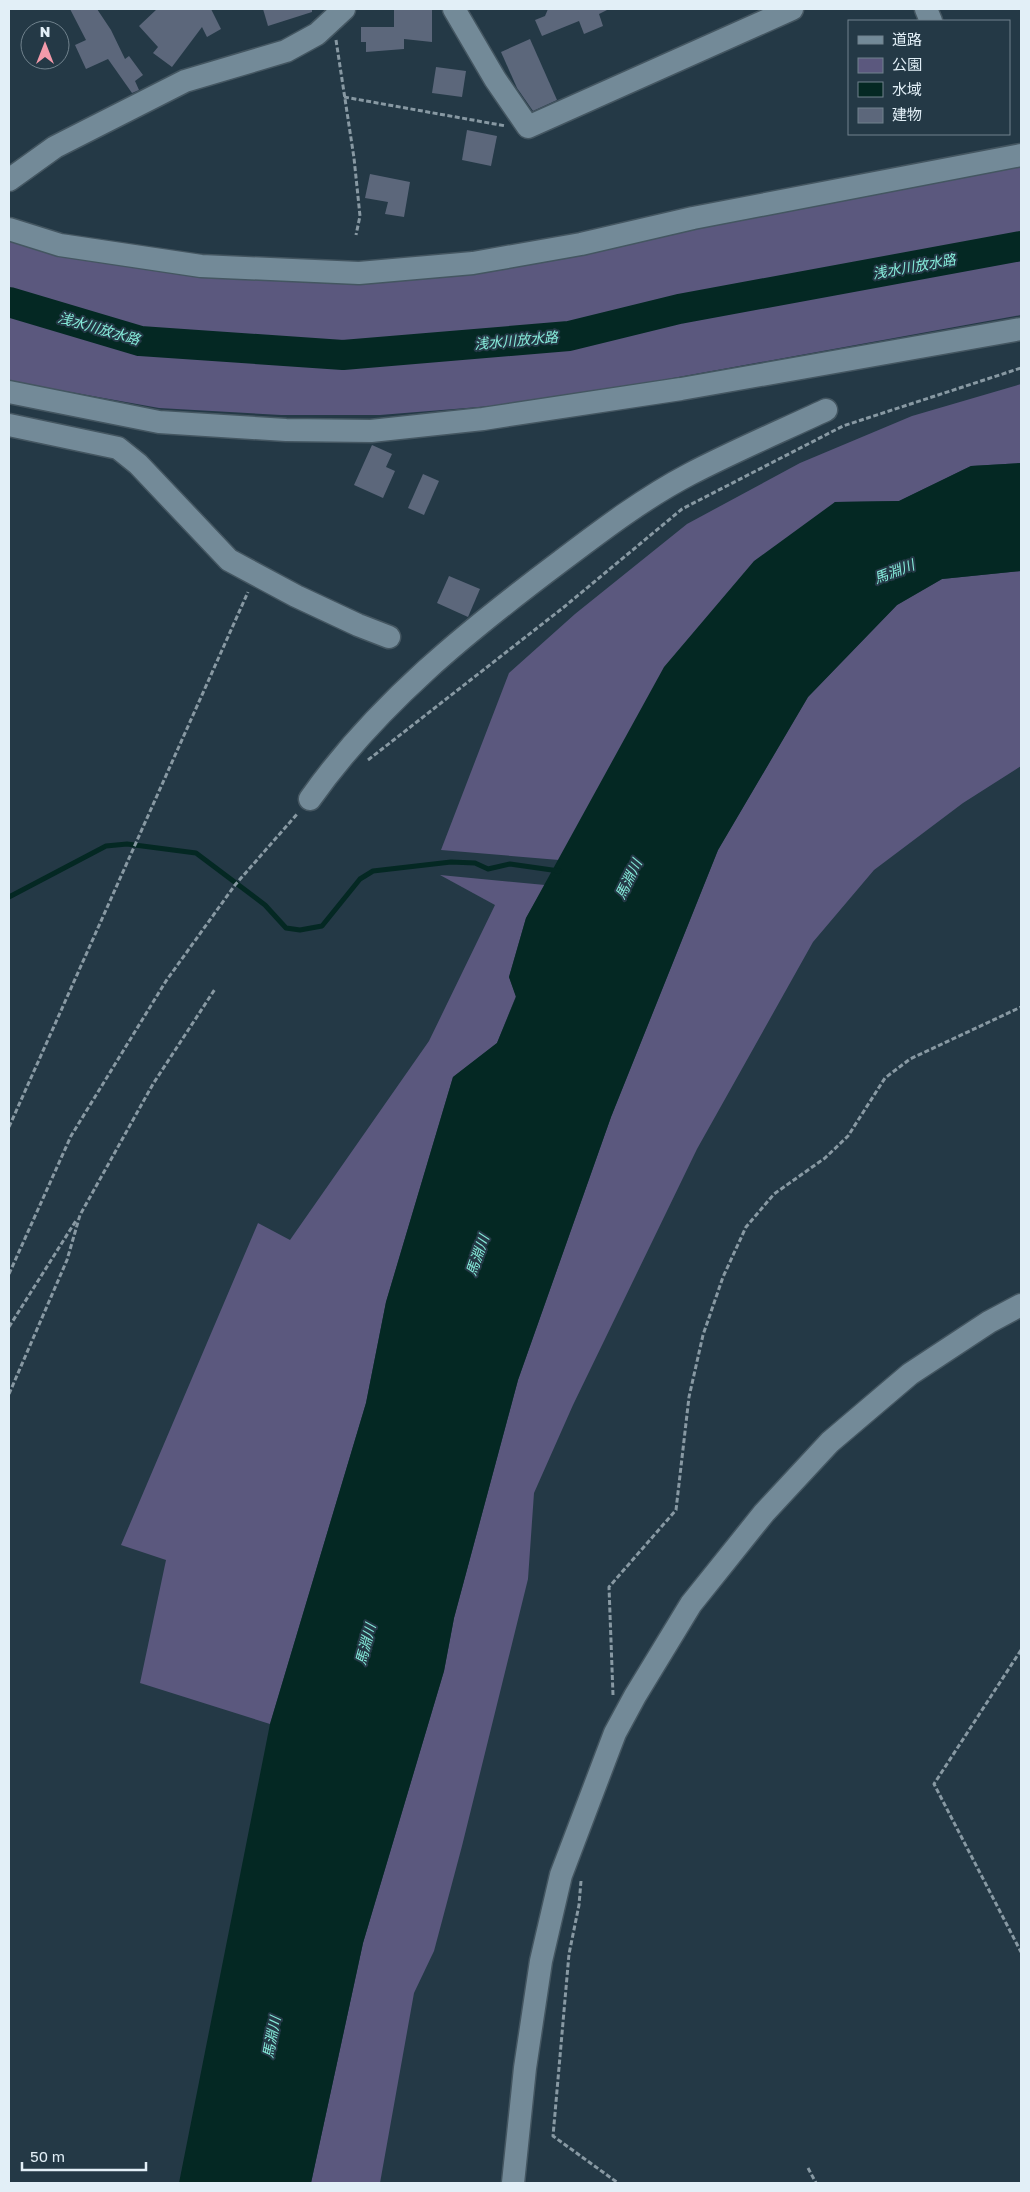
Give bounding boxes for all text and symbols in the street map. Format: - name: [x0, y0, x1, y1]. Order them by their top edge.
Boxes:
- north arrow: [20, 20, 70, 70]
- legend: [848, 20, 1010, 135]
- text: N: [40, 23, 50, 40]
- text: 道路: [892, 30, 922, 48]
- text: 公園: [892, 55, 922, 73]
- text: 水域: [892, 80, 922, 98]
- text: 建物: [892, 105, 922, 123]
- water label: 浅水川放水路: [871, 250, 958, 282]
- water label: 浅水川放水路: [56, 308, 143, 348]
- water label: 浅水川放水路: [473, 328, 560, 352]
- water label: 馬淵川: [871, 555, 919, 586]
- water label: 馬淵川: [611, 855, 646, 902]
- water label: 馬淵川: [462, 1230, 493, 1278]
- water label: 馬淵川: [351, 1620, 379, 1666]
- water label: 馬淵川: [259, 2013, 284, 2059]
- scale bar: [22, 2140, 146, 2172]
- text: 50 m: [30, 2147, 65, 2165]

